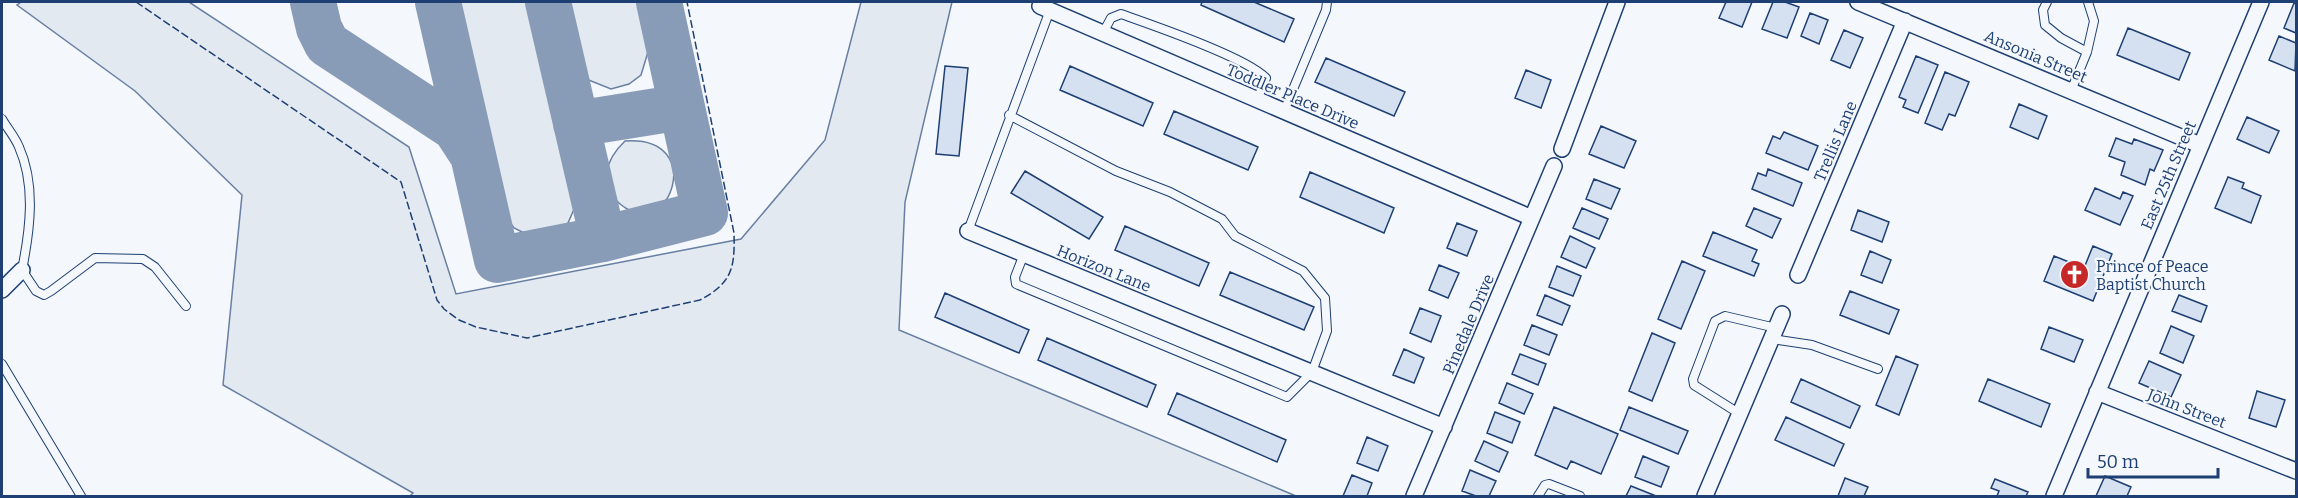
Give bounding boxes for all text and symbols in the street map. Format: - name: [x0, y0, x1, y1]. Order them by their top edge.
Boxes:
- street label: Ansonia Street: [1982, 26, 2090, 87]
- street label: Toddler Place Drive: [1224, 60, 1362, 133]
- street label: Trellis Lane: [1810, 98, 1861, 184]
- street label: East 25th Street: [2137, 118, 2200, 232]
- street label: Horizon Lane: [1054, 241, 1154, 296]
- place label: Prince of Peace Baptist Church: [2096, 257, 2208, 294]
- church icon: Prince of Peace Baptist Church: [2059, 259, 2091, 291]
- street label: Pinedale Drive: [1439, 271, 1498, 377]
- street label: John Street: [2144, 384, 2229, 432]
- scale bar: [2088, 441, 2218, 479]
- text: 50 m: [2097, 451, 2139, 473]

